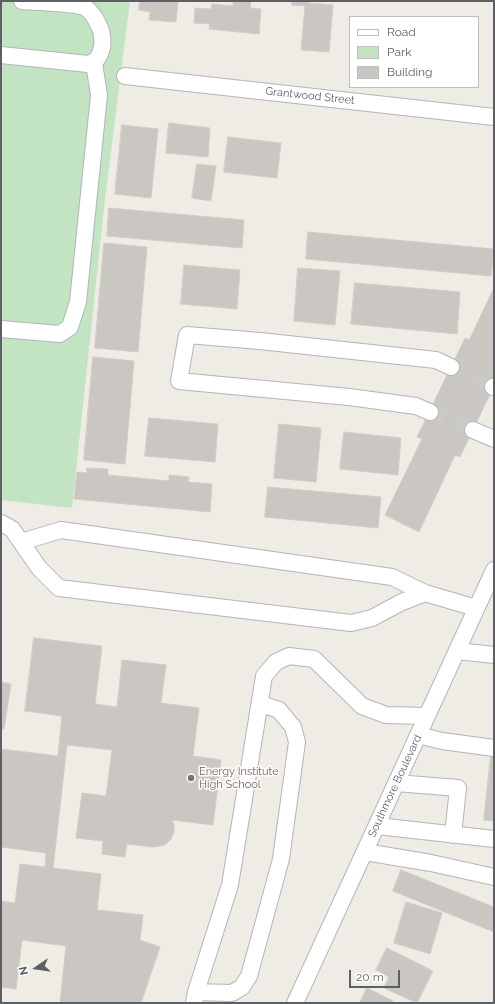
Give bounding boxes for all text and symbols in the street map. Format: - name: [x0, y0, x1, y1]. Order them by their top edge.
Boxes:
- legend: [349, 16, 479, 88]
- text: Road: [387, 25, 416, 39]
- text: Park: [387, 45, 412, 59]
- text: Building: [387, 65, 433, 79]
- street label: Grantwood Street: [265, 85, 355, 107]
- street label: Southmore Boulevard: [365, 733, 425, 839]
- place label: Energy Institute High School: [199, 765, 279, 791]
- marker: Energy Institute High School: [186, 773, 196, 783]
- north arrow: [16, 948, 56, 988]
- scale bar: [351, 962, 402, 988]
- text: N: [17, 965, 31, 976]
- text: 20 m: [356, 970, 384, 984]

